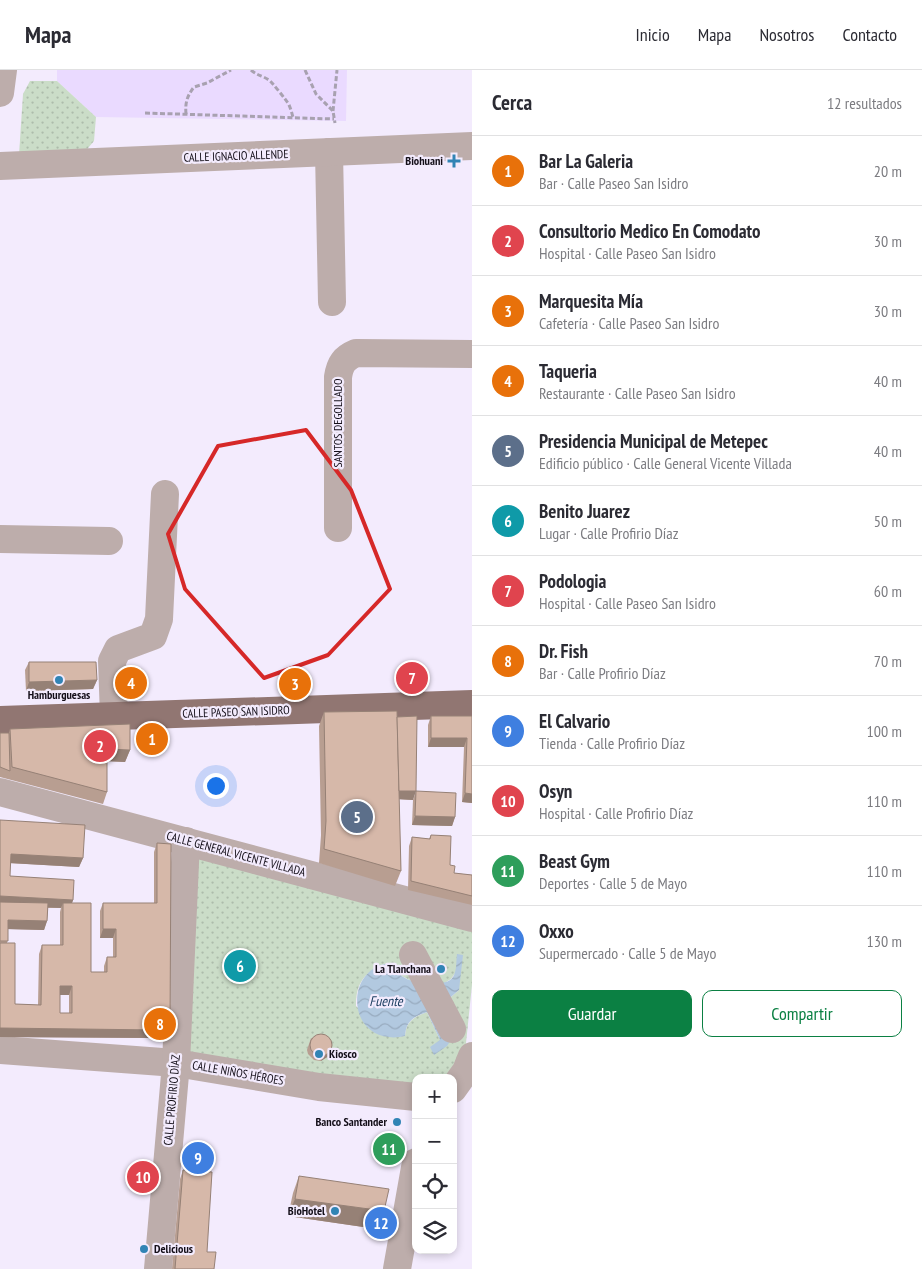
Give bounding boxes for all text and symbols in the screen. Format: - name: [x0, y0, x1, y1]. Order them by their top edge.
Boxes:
- text: Mapa: [25, 19, 72, 50]
- text: Inicio: [636, 23, 670, 46]
- text: Mapa: [698, 23, 731, 46]
- text: Nosotros: [759, 23, 814, 46]
- text: Contacto: [842, 23, 897, 46]
- text: Cerca: [492, 89, 532, 116]
- text: 12 resultados: [827, 93, 902, 113]
- street label: CALLE IGNACIO ALLENDE: [183, 146, 289, 165]
- text: Bar La Galeria: [539, 149, 633, 173]
- place label: Biohuani: [405, 153, 443, 168]
- marker: Biohuani: [447, 154, 461, 168]
- text: 1: [504, 161, 512, 181]
- text: 20 m: [874, 161, 902, 181]
- text: Bar · Calle Paseo San Isidro: [539, 173, 688, 193]
- text: Consultorio Medico En Comodato: [539, 219, 761, 243]
- text: 2: [504, 231, 512, 251]
- text: 30 m: [874, 231, 902, 251]
- text: Hospital · Calle Paseo San Isidro: [539, 243, 716, 263]
- text: Marquesita Mía: [539, 289, 643, 313]
- text: 3: [504, 301, 512, 321]
- text: 30 m: [874, 301, 902, 321]
- text: Cafetería · Calle Paseo San Isidro: [539, 313, 719, 333]
- text: Taqueria: [539, 359, 597, 383]
- text: 4: [504, 371, 512, 391]
- text: 40 m: [874, 371, 902, 391]
- street label: SANTOS DEGOLLADO: [330, 378, 345, 468]
- text: Restaurante · Calle Paseo San Isidro: [539, 383, 736, 403]
- text: Presidencia Municipal de Metepec: [539, 429, 768, 453]
- text: 5: [504, 441, 512, 461]
- text: 40 m: [874, 441, 902, 461]
- text: Edificio público · Calle General Vicente Villada: [539, 453, 792, 473]
- text: Benito Juarez: [539, 499, 630, 523]
- text: 6: [504, 511, 512, 531]
- text: 50 m: [874, 511, 902, 531]
- text: Lugar · Calle Profirio Díaz: [539, 523, 679, 543]
- text: Podologia: [539, 569, 606, 593]
- text: 7: [504, 581, 512, 601]
- text: 60 m: [874, 581, 902, 601]
- text: Hospital · Calle Paseo San Isidro: [539, 593, 716, 613]
- text: Dr. Fish: [539, 639, 588, 663]
- text: 8: [504, 651, 512, 671]
- text: 70 m: [874, 651, 902, 671]
- pin: 7: [396, 659, 428, 697]
- text: Bar · Calle Profirio Díaz: [539, 663, 666, 683]
- pin: 4: [115, 664, 147, 702]
- pin: 3: [279, 665, 311, 703]
- marker: Hamburguesas: [53, 674, 65, 686]
- place label: Hamburguesas: [28, 687, 90, 702]
- street label: CALLE PASEO SAN ISIDRO: [182, 702, 290, 721]
- text: El Calvario: [539, 709, 610, 733]
- pin: 1: [136, 720, 168, 758]
- text: 9: [504, 721, 512, 741]
- text: 100 m: [867, 721, 902, 741]
- pin: 2: [84, 727, 116, 765]
- text: Tienda · Calle Profirio Díaz: [539, 733, 685, 753]
- your location: [203, 773, 229, 799]
- text: Osyn: [539, 779, 572, 803]
- text: 10: [500, 791, 516, 811]
- text: 110 m: [867, 791, 902, 811]
- pin: 5: [341, 798, 373, 836]
- text: Hospital · Calle Profirio Díaz: [539, 803, 693, 823]
- street label: CALLE GENERAL VICENTE VILLADA: [165, 828, 308, 879]
- text: Beast Gym: [539, 849, 610, 873]
- text: 11: [500, 861, 516, 881]
- text: 110 m: [867, 861, 902, 881]
- text: Deportes · Calle 5 de Mayo: [539, 873, 687, 893]
- text: Oxxo: [539, 919, 574, 943]
- text: 12: [500, 931, 516, 951]
- text: 130 m: [867, 931, 902, 951]
- text: Supermercado · Calle 5 de Mayo: [539, 943, 716, 963]
- pin: 6: [224, 947, 256, 985]
- place label: La Tlanchana: [375, 961, 431, 976]
- marker: La Tlanchana: [435, 963, 447, 975]
- button: Guardar: [492, 990, 692, 1037]
- button: Compartir: [702, 990, 902, 1037]
- water label: Fuente: [369, 992, 404, 1010]
- pin: 8: [144, 1005, 176, 1043]
- place label: Kiosco: [329, 1046, 358, 1061]
- marker: Kiosco: [313, 1048, 325, 1060]
- street label: CALLE PROFIRIO DÍAZ: [160, 1054, 183, 1146]
- street label: CALLE NIÑOS HÉROES: [191, 1057, 285, 1088]
- map controls: [412, 1074, 457, 1254]
- button: +: [412, 1074, 457, 1119]
- place label: Banco Santander: [315, 1114, 387, 1129]
- marker: Banco Santander: [391, 1116, 403, 1128]
- button: −: [412, 1119, 457, 1164]
- pin: 11: [373, 1130, 405, 1168]
- pin: 9: [182, 1139, 214, 1177]
- pin: 10: [127, 1158, 159, 1196]
- button: locate: [412, 1164, 457, 1209]
- place label: BioHotel: [288, 1203, 325, 1218]
- pin: 12: [365, 1204, 397, 1242]
- marker: BioHotel: [329, 1205, 341, 1217]
- button: layers: [412, 1209, 457, 1254]
- place label: Delicious: [154, 1241, 193, 1256]
- marker: Delicious: [138, 1243, 150, 1255]

